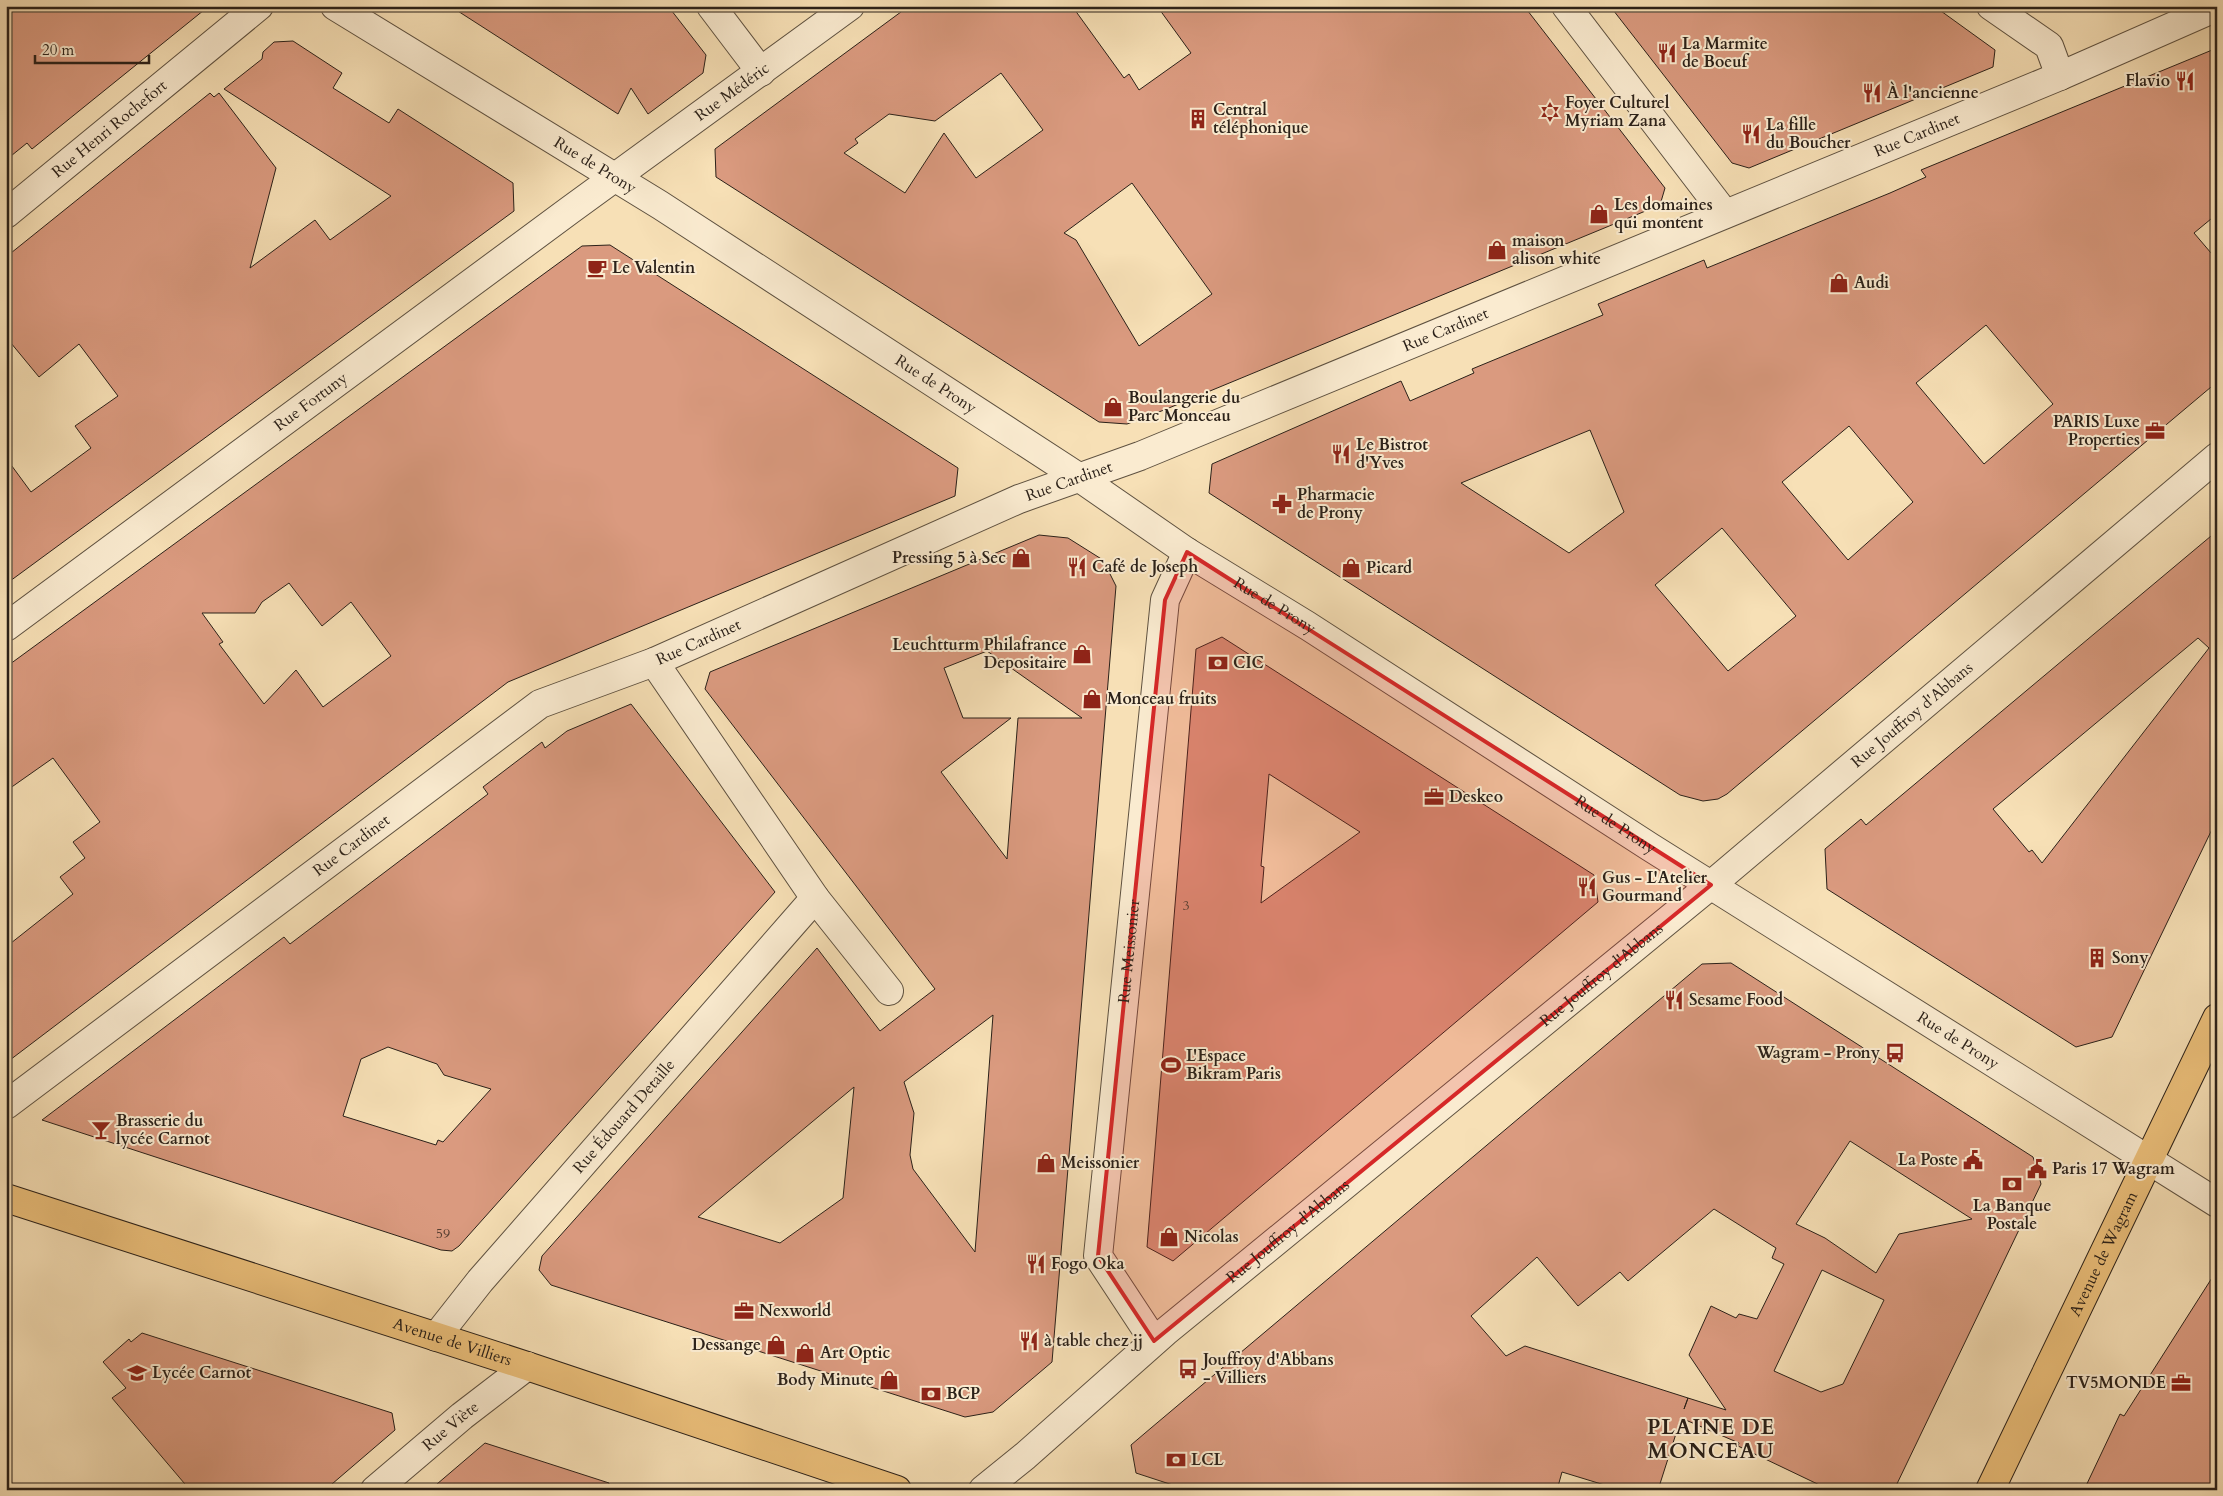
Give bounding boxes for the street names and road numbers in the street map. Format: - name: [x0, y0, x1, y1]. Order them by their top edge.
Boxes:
- street label: Rue Médéric: [690, 57, 774, 126]
- street label: Rue Henri Rochefort: [47, 75, 172, 183]
- street label: Rue Cardinet: [1871, 108, 1963, 163]
- street label: Rue de Prony: [550, 132, 641, 199]
- street label: Rue Cardinet: [1399, 302, 1492, 357]
- street label: Rue de Prony: [891, 350, 981, 419]
- street label: Rue Fortuny: [269, 367, 352, 436]
- street label: Rue Cardinet: [1022, 456, 1115, 507]
- street label: Rue de Prony: [1229, 572, 1321, 640]
- street label: Rue Cardinet: [653, 614, 744, 671]
- street label: Rue Jouffroy d'Abbans: [1846, 657, 1978, 773]
- street label: Rue de Prony: [1570, 790, 1661, 859]
- street label: Rue Cardinet: [309, 810, 394, 882]
- street label: Rue Meissonier: [1113, 898, 1145, 1004]
- street label: Rue Jouffroy d'Abbans: [1535, 918, 1668, 1032]
- street label: Rue de Prony: [1913, 1006, 2004, 1075]
- street label: Rue Édouard Detaille: [568, 1055, 680, 1178]
- street label: Rue Jouffroy d'Abbans: [1222, 1174, 1354, 1288]
- street label: Avenue de Wagram: [2064, 1187, 2143, 1320]
- street label: Avenue de Villiers: [390, 1312, 515, 1371]
- street label: Rue Viète: [418, 1396, 483, 1456]

